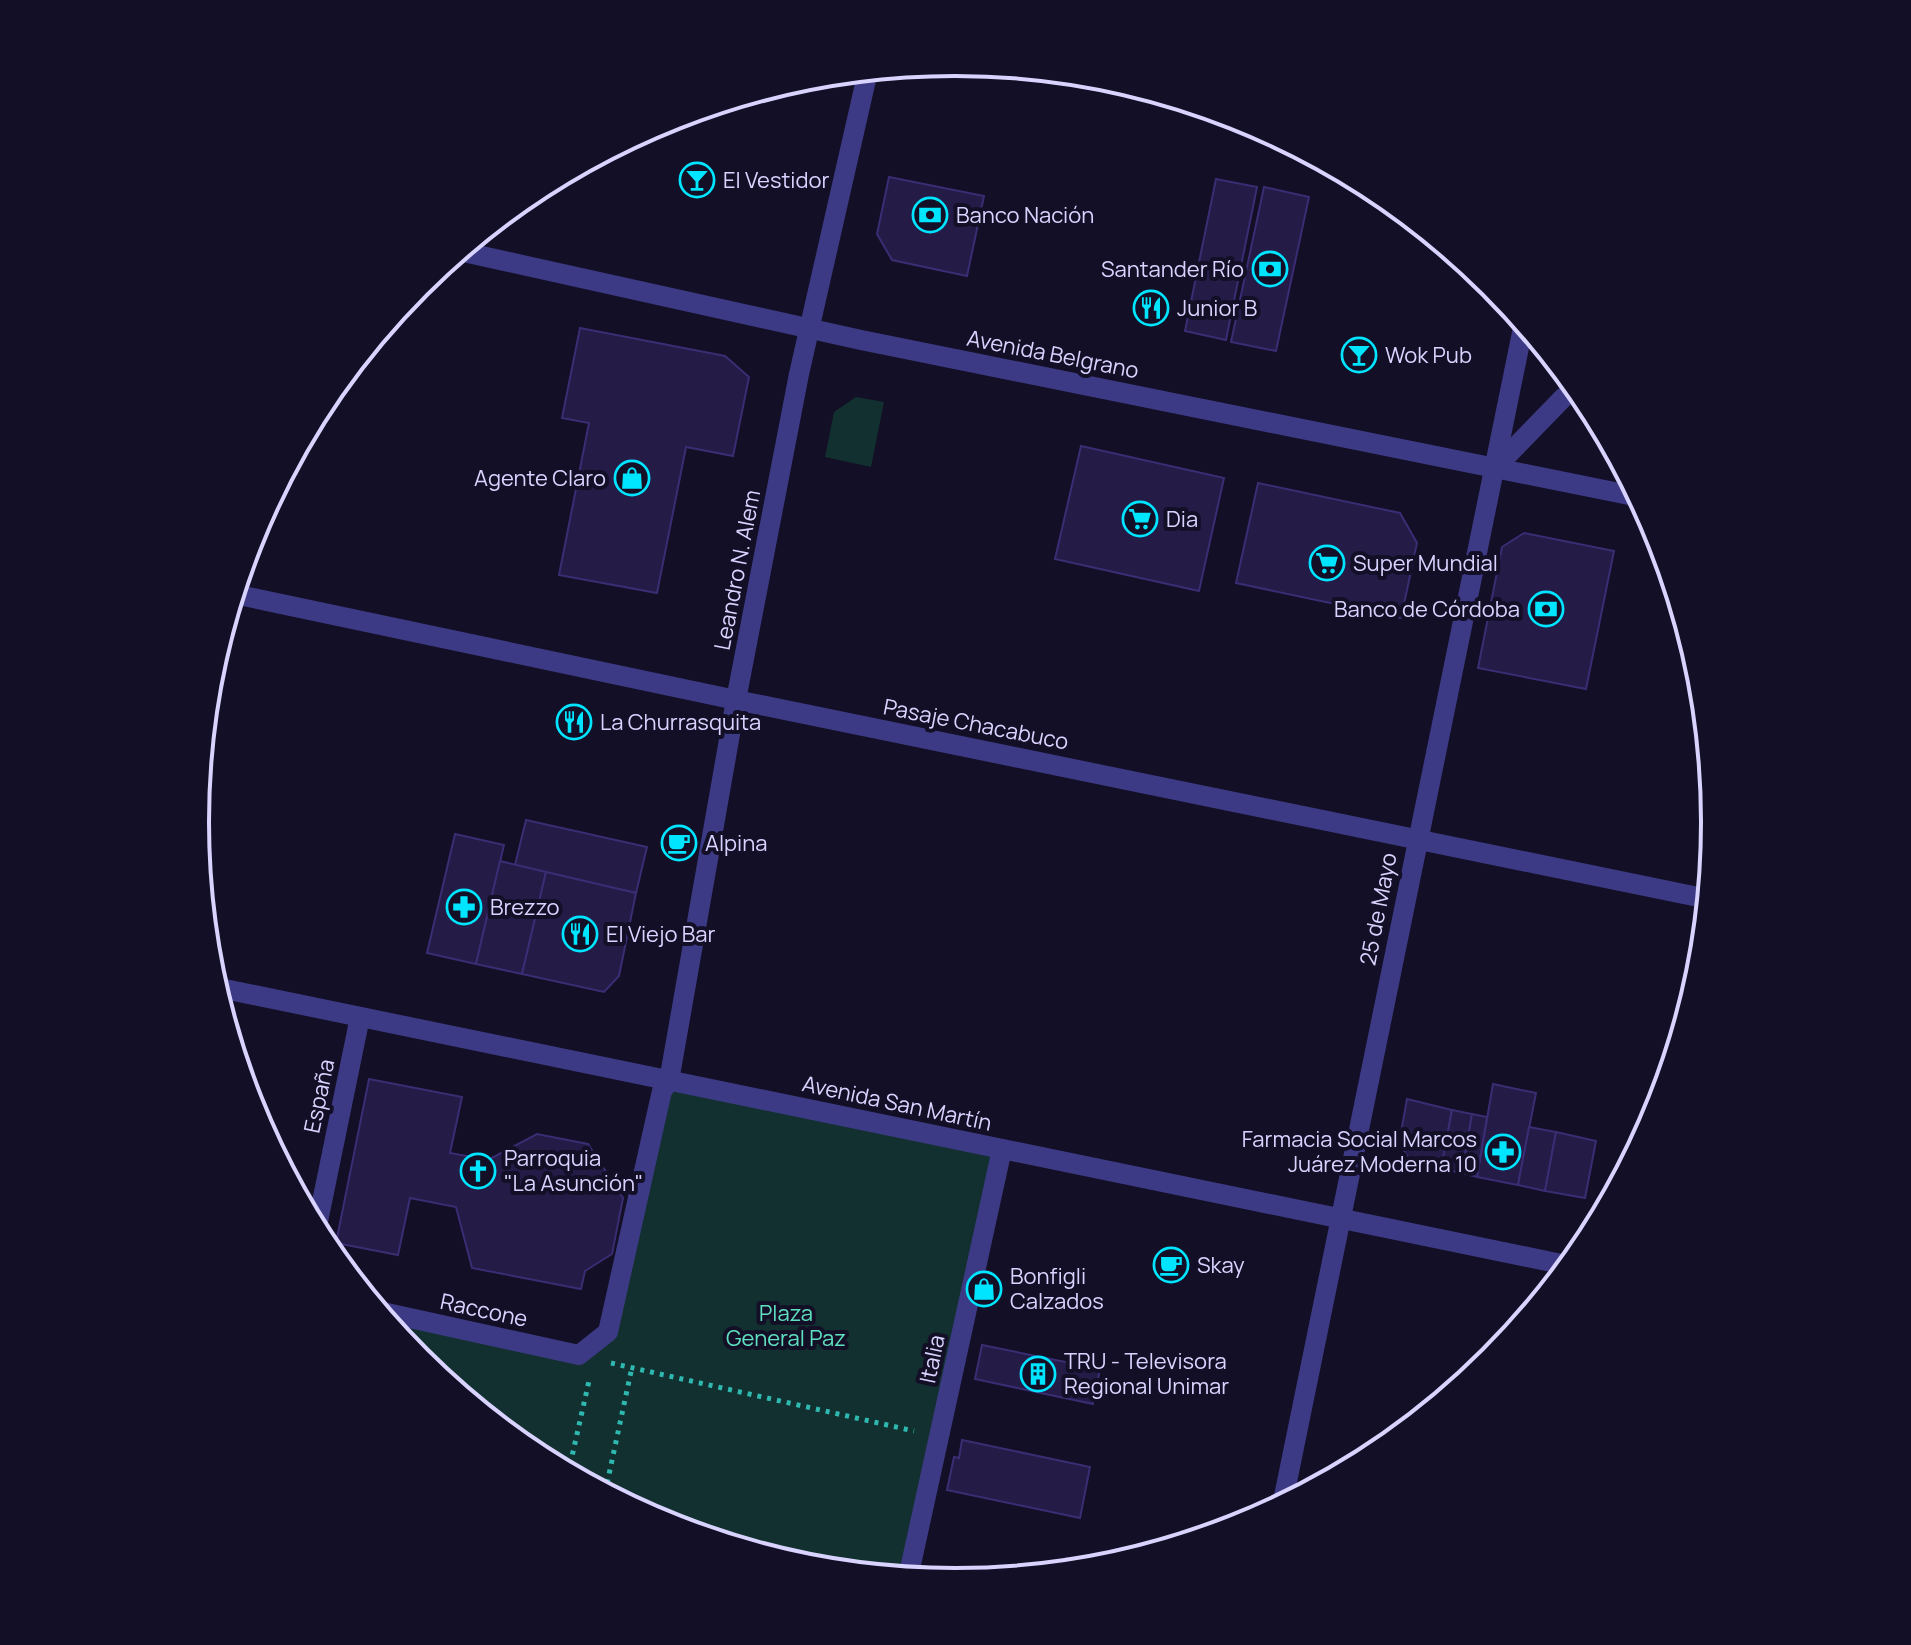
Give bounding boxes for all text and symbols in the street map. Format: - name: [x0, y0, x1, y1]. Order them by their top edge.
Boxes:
- bar icon: El Vestidor: [678, 161, 716, 199]
- place label: El Vestidor: [723, 165, 829, 195]
- bank icon: Banco Nación: [911, 196, 949, 234]
- place label: Banco Nación: [956, 200, 1094, 230]
- bank icon: Santander Río: [1251, 250, 1289, 288]
- place label: Santander Río: [1101, 254, 1244, 284]
- restaurant icon: Junior B: [1132, 289, 1170, 327]
- place label: Junior B: [1177, 293, 1257, 323]
- street label: Avenida Belgrano: [965, 323, 1141, 385]
- bar icon: Wok Pub: [1340, 336, 1378, 374]
- place label: Wok Pub: [1385, 340, 1472, 370]
- shop icon: Agente Claro: [613, 459, 651, 497]
- place label: Agente Claro: [474, 463, 606, 493]
- street label: Leandro N. Alem: [707, 487, 767, 653]
- supermarket icon: Dia: [1121, 500, 1159, 538]
- place label: Dia: [1166, 504, 1198, 534]
- supermarket icon: Super Mundial: [1308, 544, 1346, 582]
- place label: Super Mundial: [1353, 548, 1498, 578]
- bank icon: Banco de Córdoba: [1527, 590, 1565, 628]
- place label: Banco de Córdoba: [1334, 594, 1520, 624]
- street label: Pasaje Chacabuco: [881, 691, 1071, 757]
- restaurant icon: La Churrasquita: [555, 703, 593, 741]
- place label: La Churrasquita: [600, 707, 761, 737]
- cafe icon: Alpina: [660, 824, 698, 862]
- place label: Alpina: [705, 828, 768, 858]
- street label: 25 de Mayo: [1352, 850, 1404, 968]
- pharmacy icon: Brezzo: [445, 888, 483, 926]
- place label: Brezzo: [490, 892, 560, 922]
- restaurant icon: El Viejo Bar: [561, 915, 599, 953]
- place label: El Viejo Bar: [606, 919, 716, 949]
- street label: España: [297, 1056, 341, 1136]
- street label: Avenida San Martín: [799, 1068, 995, 1138]
- place label: Farmacia Social Marcos Juárez Moderna 10: [1242, 1124, 1477, 1179]
- pharmacy icon: Farmacia Social Marcos Juárez Moderna 10: [1484, 1133, 1522, 1171]
- place label: Parroquia "La Asunción": [504, 1143, 643, 1198]
- church icon: Parroquia "La Asunción": [459, 1152, 497, 1190]
- cafe icon: Skay: [1152, 1246, 1190, 1284]
- place label: Skay: [1197, 1250, 1245, 1280]
- place label: Bonfigli Calzados: [1010, 1261, 1104, 1316]
- shop icon: Bonfigli Calzados: [965, 1270, 1003, 1308]
- street label: Raccone: [438, 1286, 531, 1334]
- park label: Plaza General Paz: [726, 1298, 846, 1353]
- street label: Italia: [912, 1332, 952, 1386]
- place label: TRU - Televisora Regional Unimar: [1064, 1346, 1229, 1401]
- building icon: TRU - Televisora Regional Unimar: [1019, 1355, 1057, 1393]

